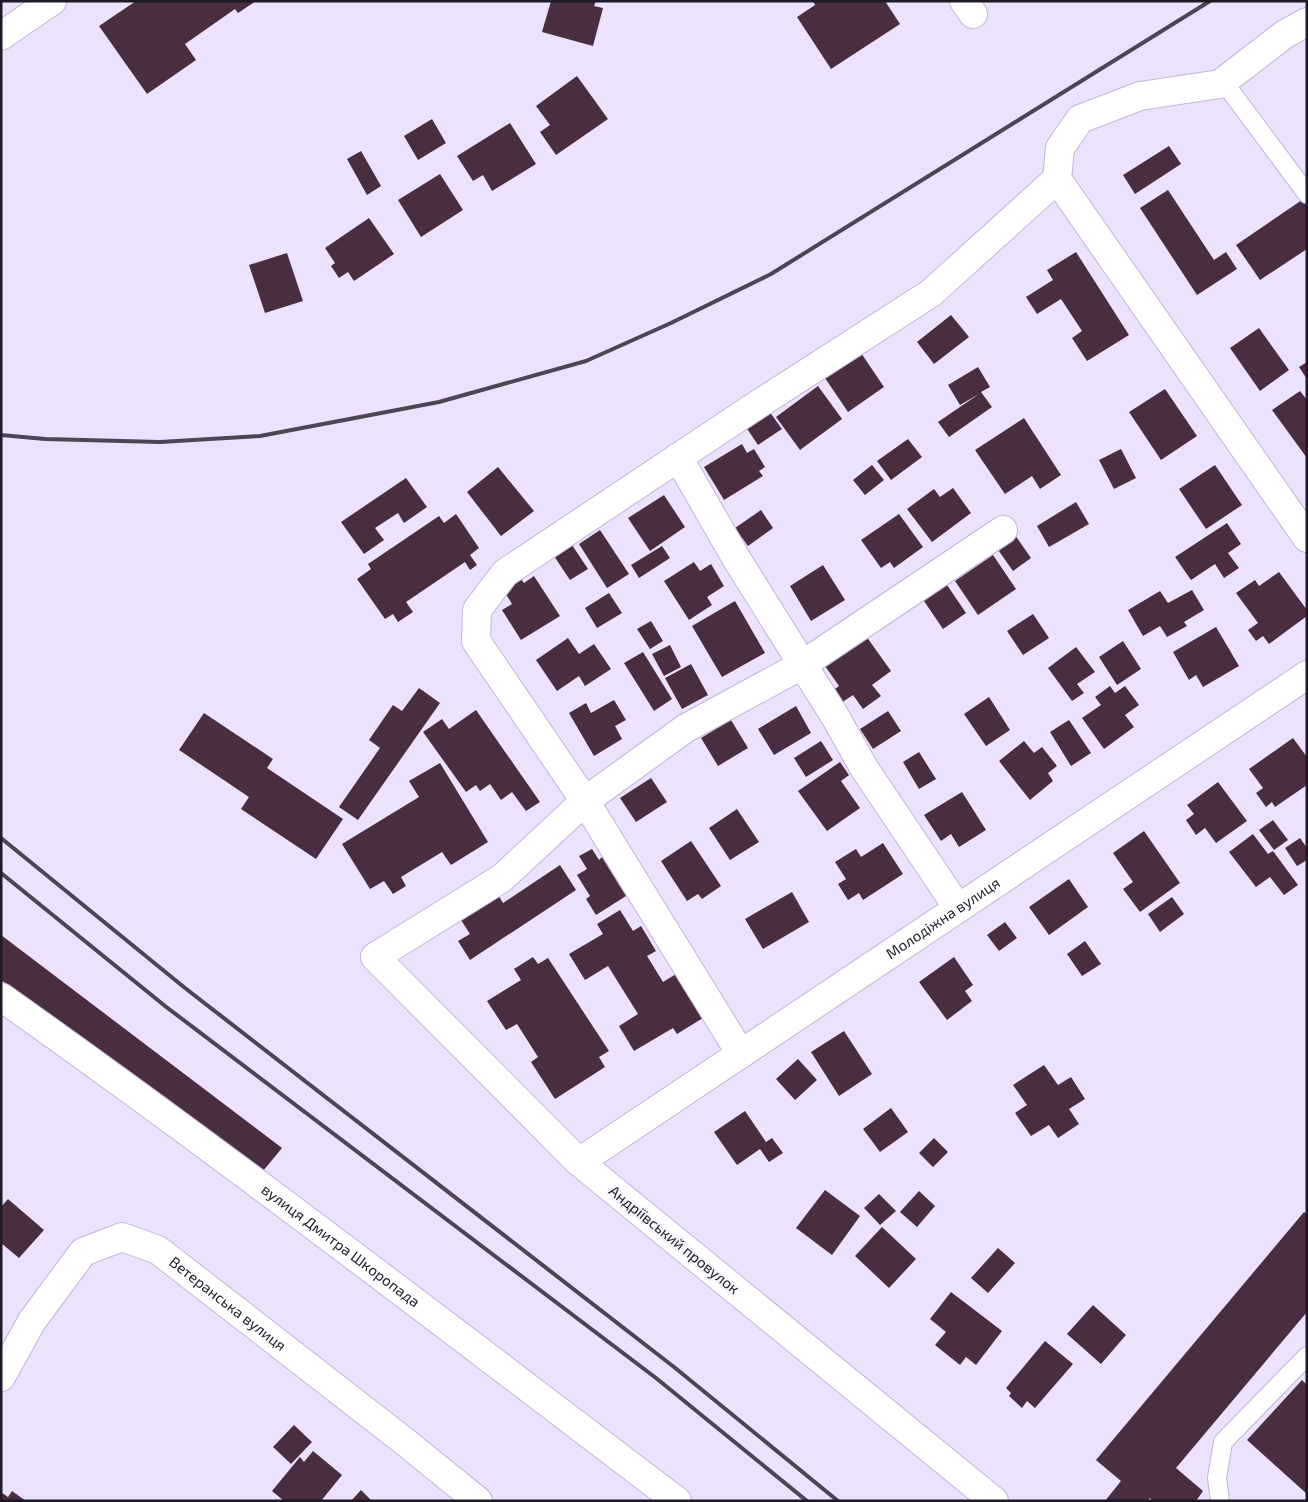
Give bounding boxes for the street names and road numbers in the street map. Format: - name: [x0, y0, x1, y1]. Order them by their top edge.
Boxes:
- street label: Молодіжна вулиця: [882, 873, 1003, 962]
- street label: вулиця Дмитра Шкоропада: [258, 1180, 424, 1310]
- street label: Андріївський провулок: [605, 1181, 743, 1298]
- street label: Ветеранська вулиця: [166, 1252, 290, 1354]

